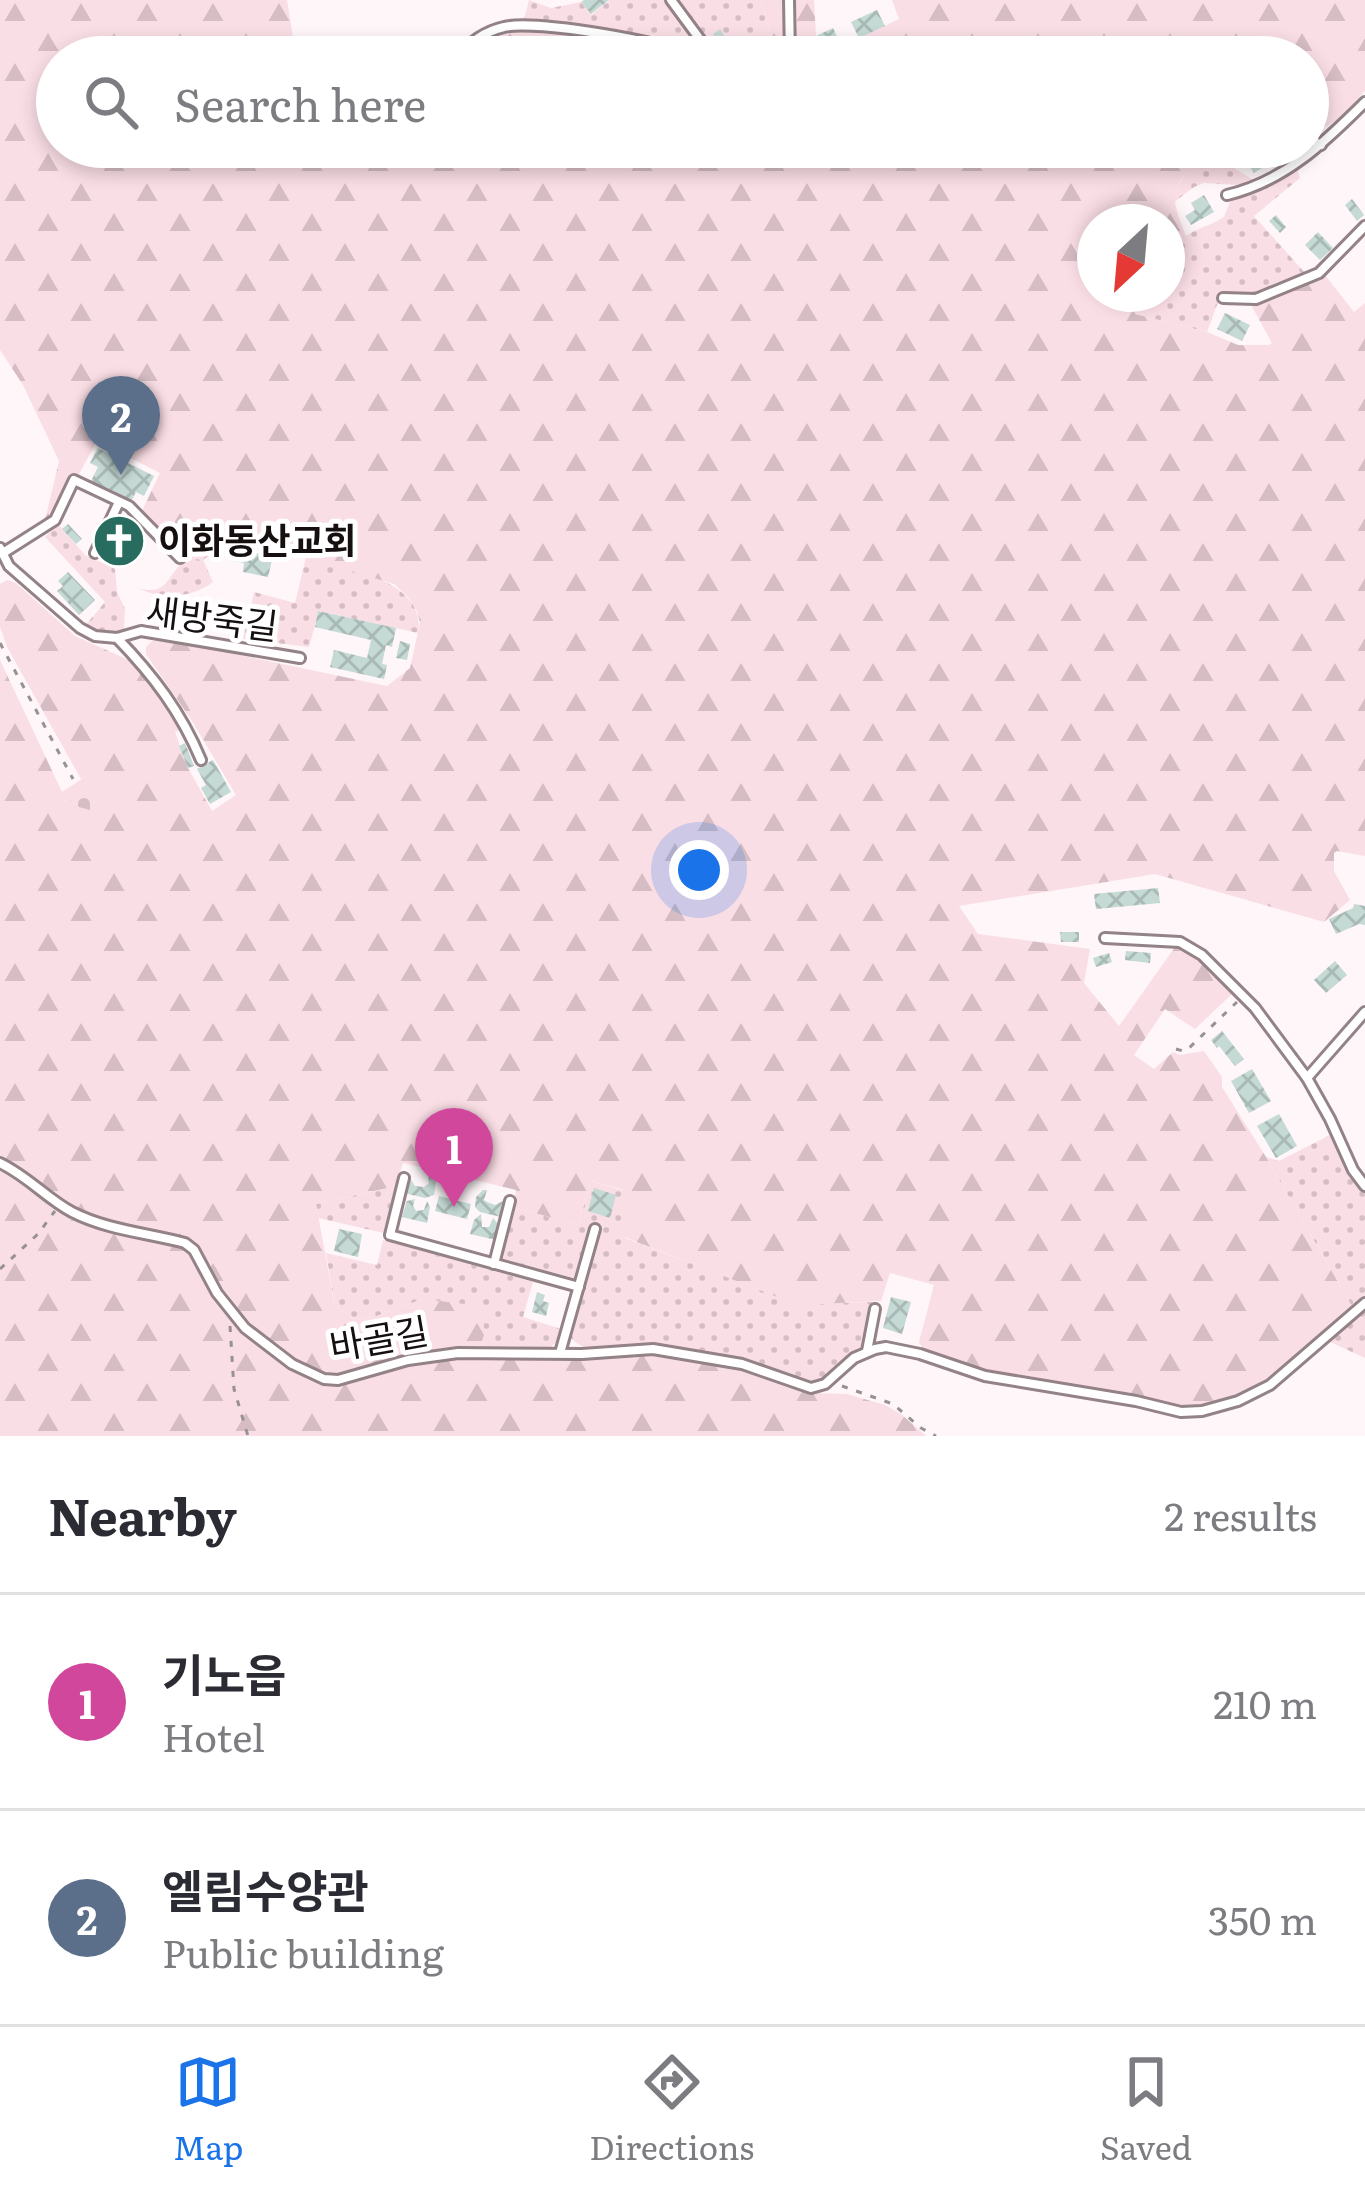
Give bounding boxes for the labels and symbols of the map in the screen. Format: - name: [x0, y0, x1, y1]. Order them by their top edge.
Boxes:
- north arrow: [1077, 204, 1185, 312]
- pin: 2: [82, 376, 160, 475]
- place label: 이화동산교회: [158, 512, 357, 565]
- church icon: 이화동산교회: [91, 513, 147, 569]
- street label: 새방죽길: [143, 582, 281, 651]
- your location: [669, 840, 729, 900]
- pin: 1: [415, 1108, 493, 1207]
- street label: 바골길: [325, 1302, 432, 1371]

